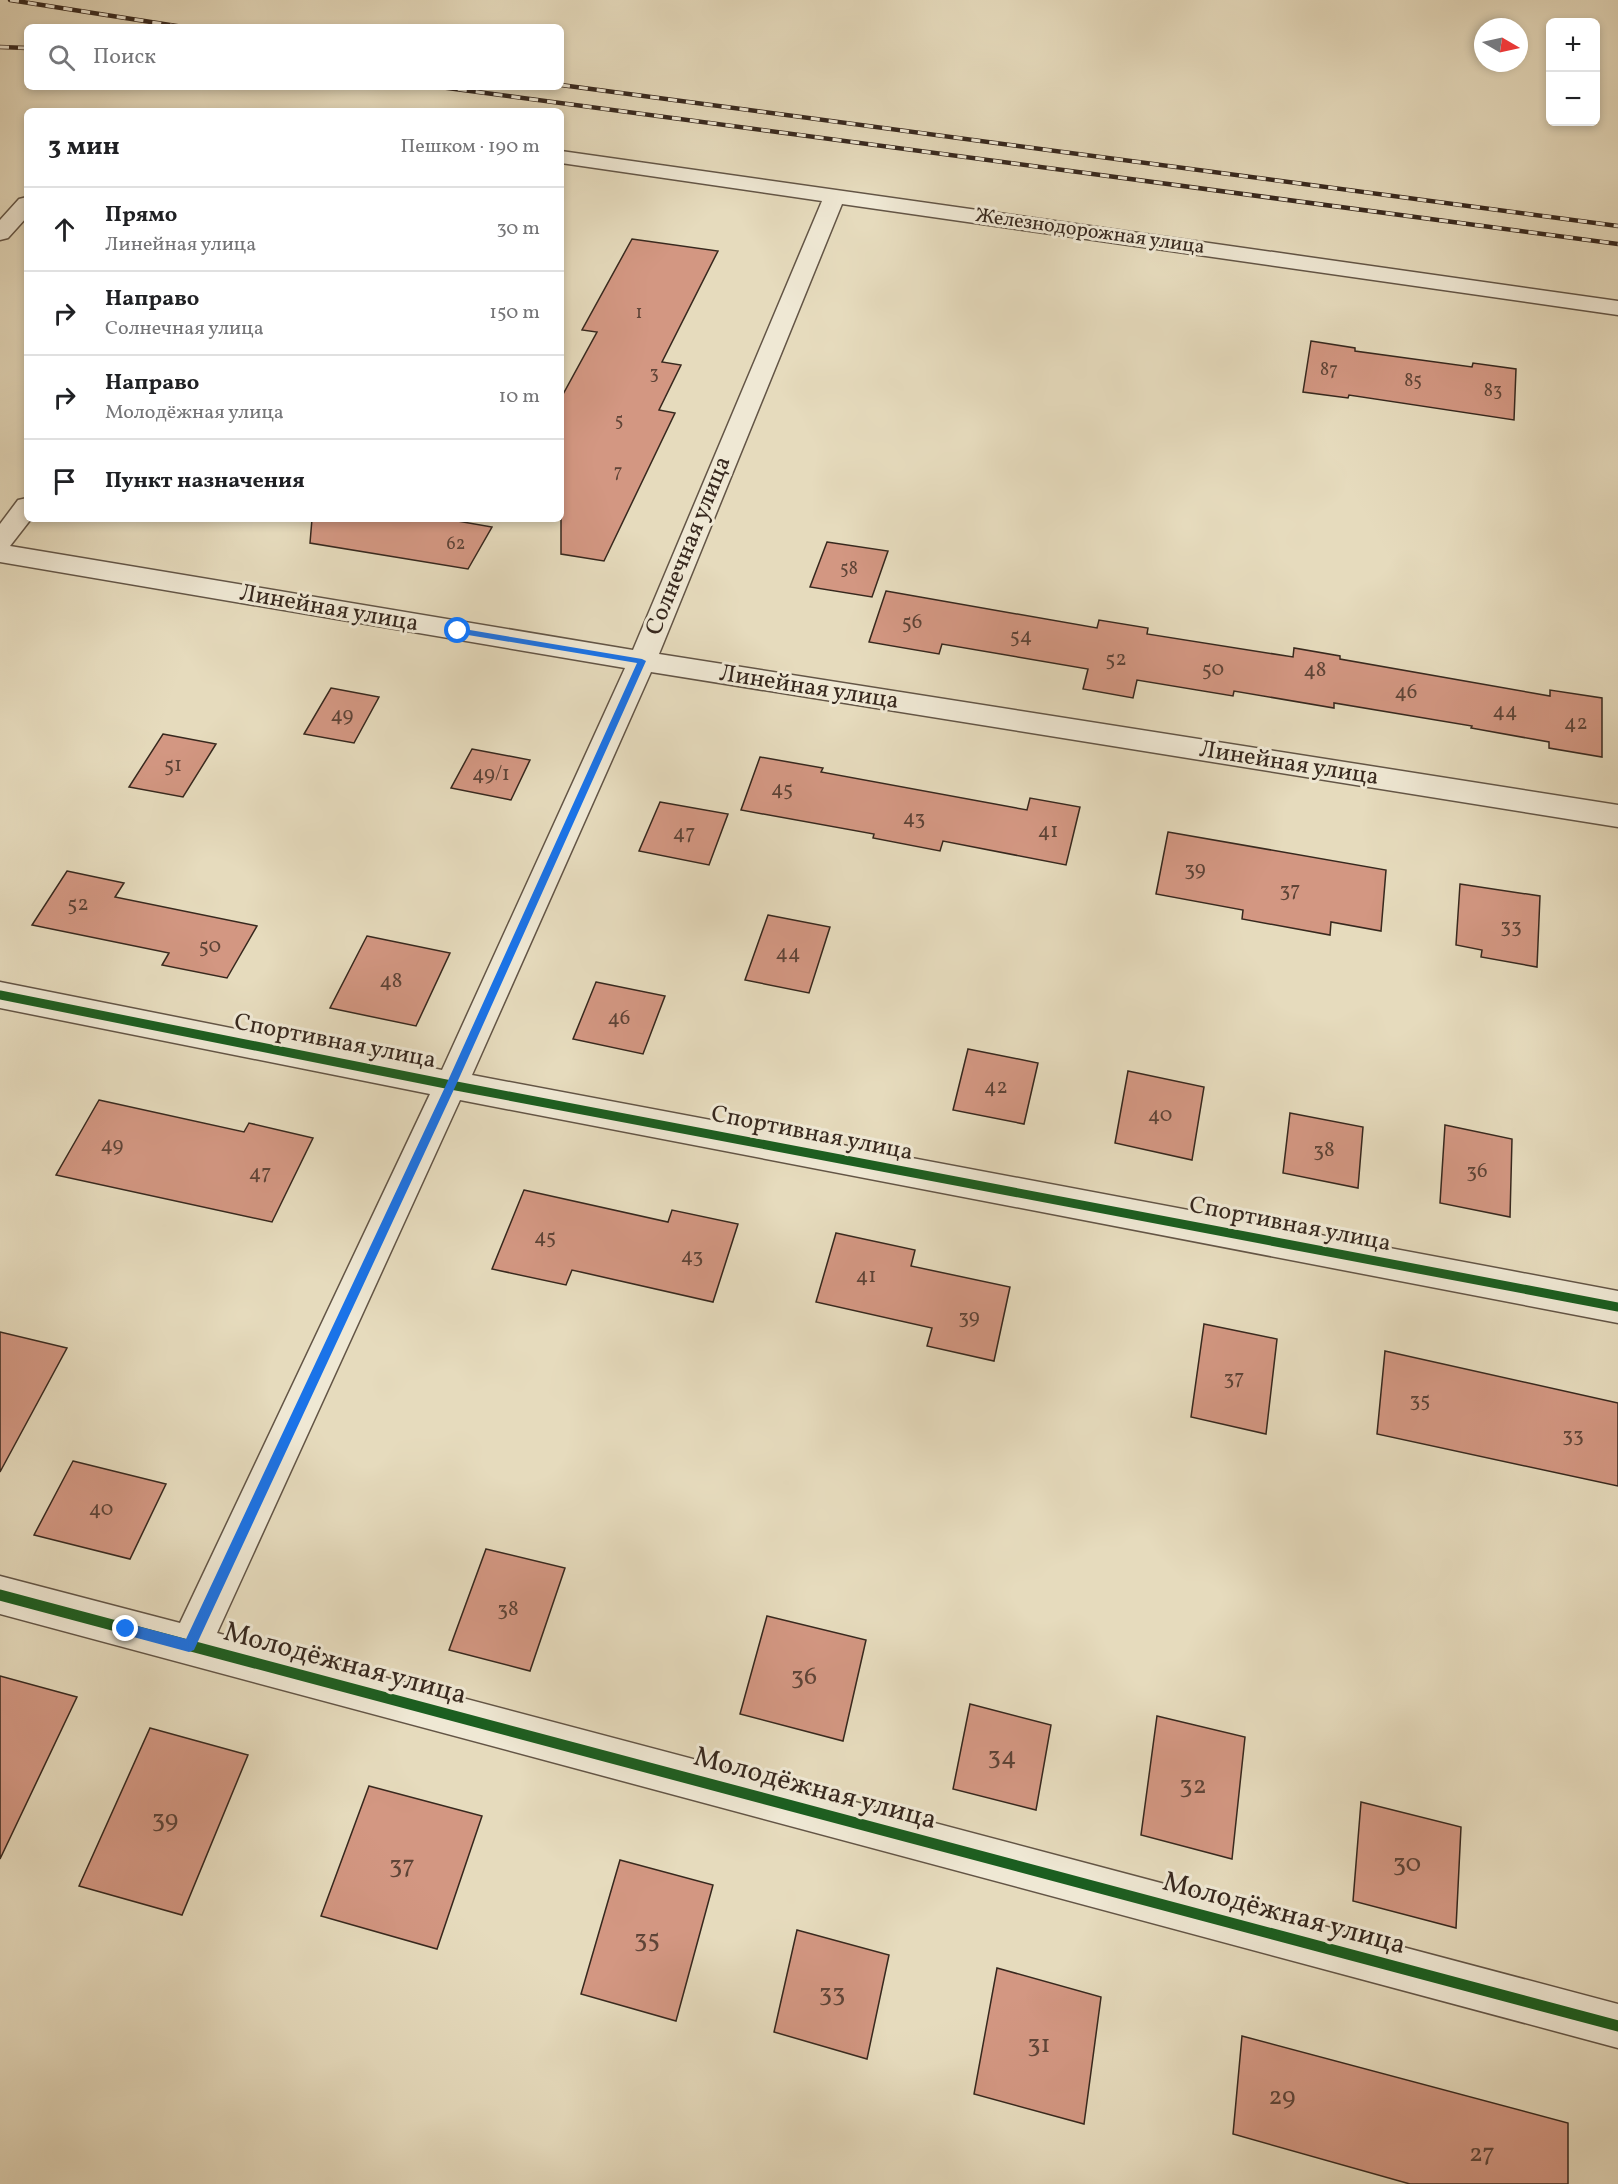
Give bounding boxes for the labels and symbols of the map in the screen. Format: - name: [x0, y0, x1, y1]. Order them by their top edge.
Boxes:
- north arrow: [1474, 18, 1528, 72]
- street label: Железнодорожная улица: [974, 202, 1206, 262]
- house number: 1: [636, 301, 642, 326]
- house number: 87: [1320, 358, 1338, 383]
- house number: 3: [649, 362, 659, 387]
- house number: 85: [1404, 369, 1422, 394]
- house number: 83: [1484, 379, 1502, 404]
- house number: 5: [615, 409, 623, 434]
- street label: Солнечная улица: [638, 451, 740, 641]
- house number: 7: [614, 460, 622, 485]
- house number: 62: [447, 532, 465, 557]
- house number: 58: [840, 557, 858, 582]
- street label: Линейная улица: [237, 577, 421, 641]
- house number: 56: [902, 608, 922, 637]
- route start: [444, 617, 470, 643]
- house number: 54: [1010, 622, 1032, 651]
- house number: 52: [1105, 645, 1127, 674]
- house number: 50: [1202, 655, 1224, 684]
- house number: 48: [1304, 656, 1326, 685]
- street label: Линейная улица: [717, 657, 901, 719]
- house number: 46: [1395, 678, 1417, 707]
- house number: 44: [1492, 697, 1518, 726]
- house number: 49: [331, 701, 354, 730]
- house number: 42: [1564, 709, 1588, 738]
- street label: Линейная улица: [1197, 733, 1381, 795]
- house number: 51: [164, 751, 182, 780]
- house number: 49/1: [472, 760, 510, 789]
- house number: 45: [771, 775, 793, 804]
- house number: 43: [903, 804, 925, 833]
- house number: 41: [1038, 817, 1058, 846]
- house number: 47: [673, 819, 695, 848]
- house number: 39: [1184, 855, 1206, 884]
- house number: 37: [1280, 876, 1300, 905]
- house number: 52: [67, 890, 89, 919]
- house number: 33: [1500, 912, 1522, 941]
- house number: 50: [199, 932, 221, 961]
- house number: 44: [775, 939, 801, 968]
- house number: 48: [380, 967, 402, 996]
- house number: 46: [608, 1004, 630, 1033]
- street label: Спортивная улица: [231, 1006, 439, 1078]
- house number: 42: [984, 1073, 1008, 1102]
- street label: Спортивная улица: [708, 1098, 916, 1170]
- house number: 40: [1148, 1101, 1172, 1130]
- house number: 49: [101, 1131, 124, 1160]
- house number: 38: [1313, 1136, 1335, 1165]
- house number: 36: [1466, 1157, 1488, 1186]
- house number: 47: [249, 1159, 271, 1188]
- street label: Спортивная улица: [1186, 1189, 1394, 1261]
- house number: 45: [534, 1223, 556, 1252]
- house number: 43: [681, 1242, 703, 1271]
- house number: 41: [856, 1262, 876, 1291]
- house number: 39: [958, 1303, 980, 1332]
- house number: 37: [1224, 1364, 1244, 1393]
- house number: 35: [1410, 1386, 1430, 1415]
- house number: 33: [1562, 1421, 1584, 1450]
- house number: 40: [89, 1495, 113, 1524]
- house number: 38: [497, 1595, 519, 1624]
- street label: Молодёжная улица: [219, 1613, 471, 1715]
- route end: [112, 1615, 138, 1641]
- house number: 36: [791, 1659, 817, 1695]
- street label: Молодёжная улица: [689, 1738, 941, 1840]
- house number: 34: [988, 1739, 1016, 1775]
- house number: 32: [1179, 1768, 1207, 1804]
- house number: 39: [152, 1802, 178, 1838]
- house number: 30: [1393, 1846, 1421, 1882]
- house number: 37: [389, 1848, 415, 1884]
- street label: Молодёжная улица: [1158, 1863, 1410, 1965]
- house number: 35: [634, 1922, 660, 1958]
- house number: 33: [819, 1976, 845, 2012]
- house number: 31: [1027, 2027, 1051, 2063]
- house number: 29: [1268, 2079, 1296, 2115]
- house number: 27: [1469, 2136, 1495, 2172]

